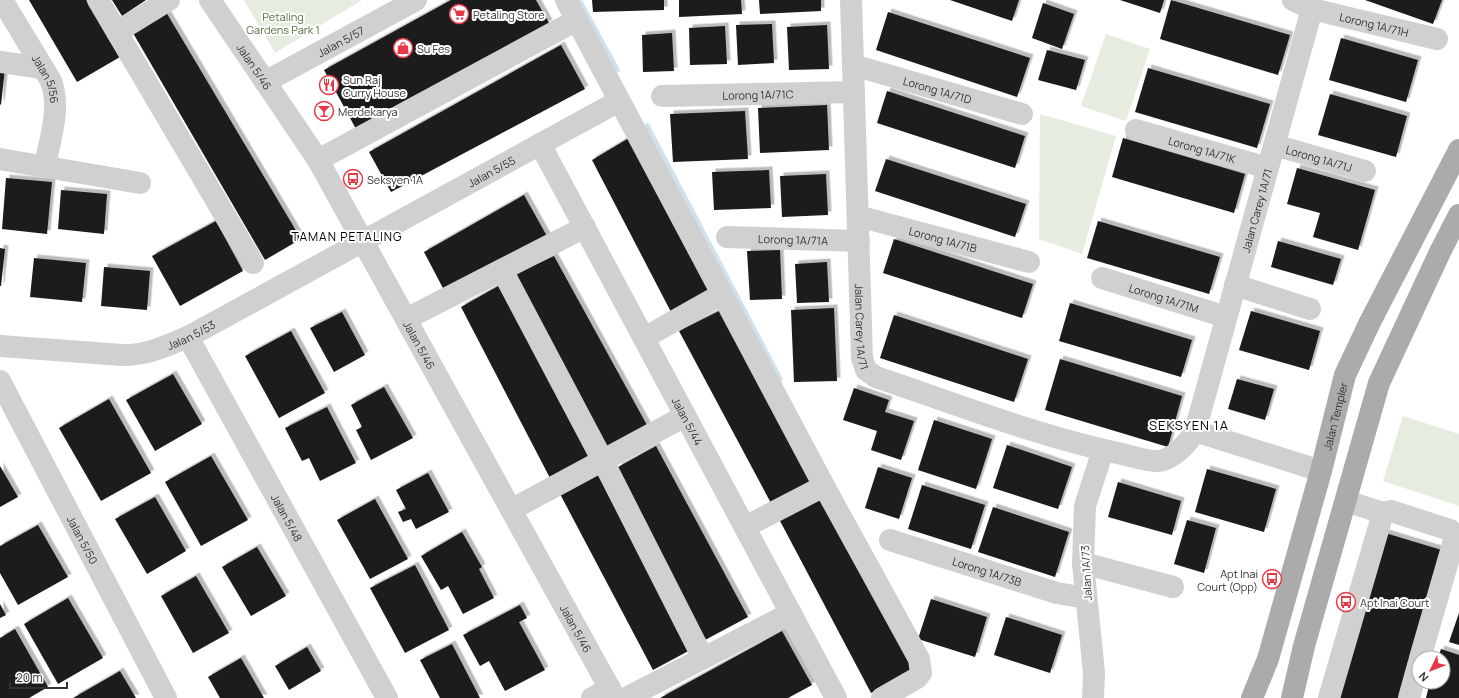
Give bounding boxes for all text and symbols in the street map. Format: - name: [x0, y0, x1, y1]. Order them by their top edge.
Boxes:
- supermarket icon: Petaling Store: [448, 3, 470, 25]
- place label: Petaling Store: [473, 7, 545, 22]
- street label: Lorong 1A/71H: [1338, 8, 1410, 39]
- park label: Petaling Gardens Park 1: [246, 9, 320, 37]
- street label: Jalan 5/57: [314, 22, 367, 60]
- shop icon: Su Fes: [392, 37, 414, 59]
- street label: Jalan 5/46: [234, 40, 276, 92]
- place label: Su Fes: [417, 41, 450, 56]
- street label: Jalan 5/56: [29, 52, 63, 104]
- place label: Sun Raj Curry House: [343, 72, 407, 100]
- street label: Lorong 1A/71D: [902, 72, 973, 107]
- restaurant icon: Sun Raj Curry House: [318, 74, 340, 96]
- street label: Lorong 1A/71C: [722, 86, 794, 102]
- bar icon: Merdekarya: [313, 100, 335, 122]
- place label: Merdekarya: [338, 104, 398, 119]
- street label: Lorong 1A/71K: [1167, 132, 1238, 166]
- street label: Lorong 1A/71J: [1284, 141, 1354, 174]
- street label: Jalan 5/55: [465, 152, 518, 190]
- street label: Jalan Carey 1A/71: [1237, 167, 1275, 254]
- bus stop icon: Seksyen 1A: [342, 168, 364, 190]
- place label: Seksyen 1A: [367, 172, 423, 187]
- street label: Lorong 1A/71B: [907, 223, 979, 255]
- district label: TAMAN PETALING: [291, 228, 403, 245]
- street label: Lorong 1A/71A: [758, 230, 828, 248]
- street label: Lorong 1A/71M: [1127, 279, 1201, 316]
- street label: Jalan Carey 1A/71: [852, 284, 873, 372]
- street label: Jalan 5/53: [165, 316, 218, 352]
- street label: Jalan 5/46: [401, 318, 439, 372]
- street label: Jalan Templer: [1319, 381, 1350, 452]
- street label: Jalan 5/44: [669, 394, 707, 448]
- district label: SEKSYEN 1A: [1149, 416, 1229, 434]
- street label: Jalan 5/48: [268, 491, 307, 544]
- street label: Jalan 5/50: [64, 513, 102, 566]
- street label: Jalan 1A/73: [1077, 545, 1095, 601]
- street label: Lorong 1A/73B: [951, 553, 1024, 589]
- place label: Apt Inai Court (Opp): [1197, 566, 1258, 594]
- bus stop icon: Apt Inai Court (Opp): [1261, 568, 1283, 590]
- bus stop icon: Apt Inai Court: [1335, 591, 1357, 613]
- place label: Apt Inai Court: [1360, 595, 1429, 610]
- street label: Jalan 5/46: [557, 602, 596, 655]
- north arrow: [1411, 650, 1451, 690]
- scale bar: [10, 664, 67, 690]
- text: 20 m: [16, 669, 43, 686]
- text: N: [1415, 669, 1432, 685]

